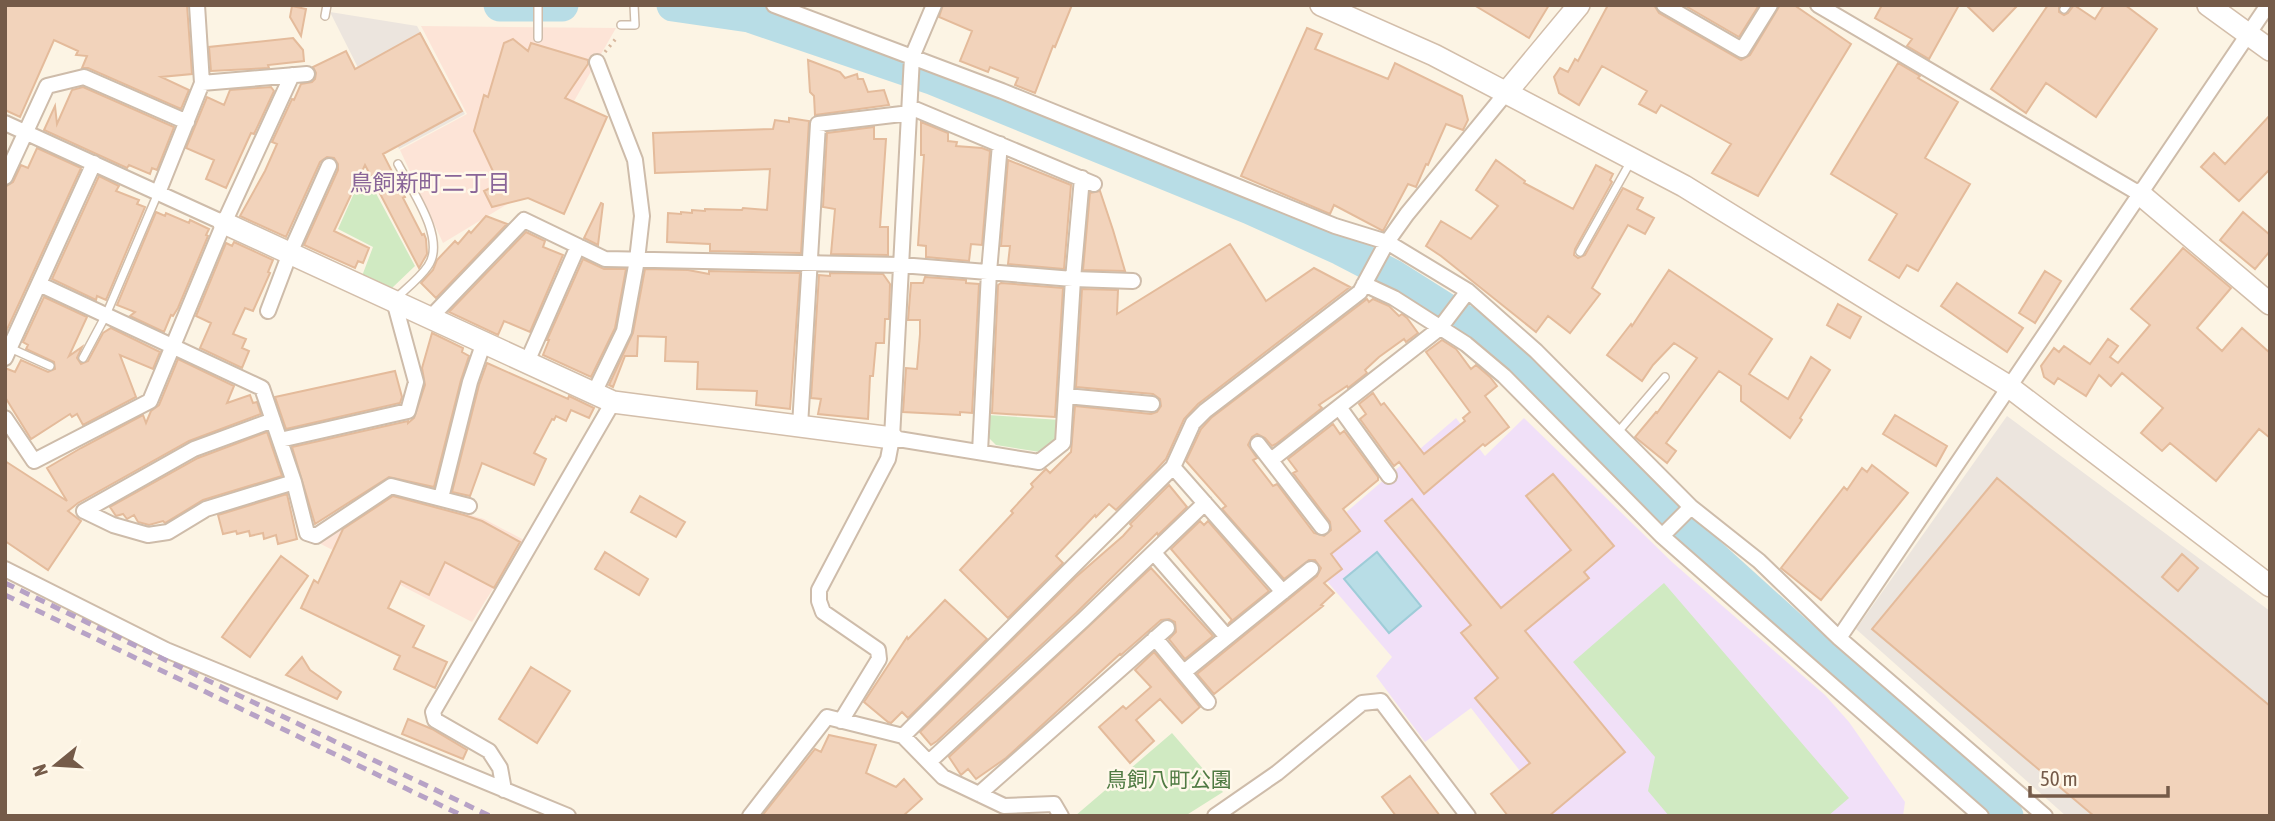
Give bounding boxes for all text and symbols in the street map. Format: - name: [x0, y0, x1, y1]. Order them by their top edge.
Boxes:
- district label: 鳥飼新町二丁目: [350, 170, 511, 196]
- north arrow: [21, 730, 91, 800]
- scale bar: [2030, 754, 2168, 798]
- text: N: [28, 762, 52, 779]
- text: 50 m: [2040, 766, 2078, 790]
- park label: 鳥飼八町公園: [1106, 767, 1232, 791]

